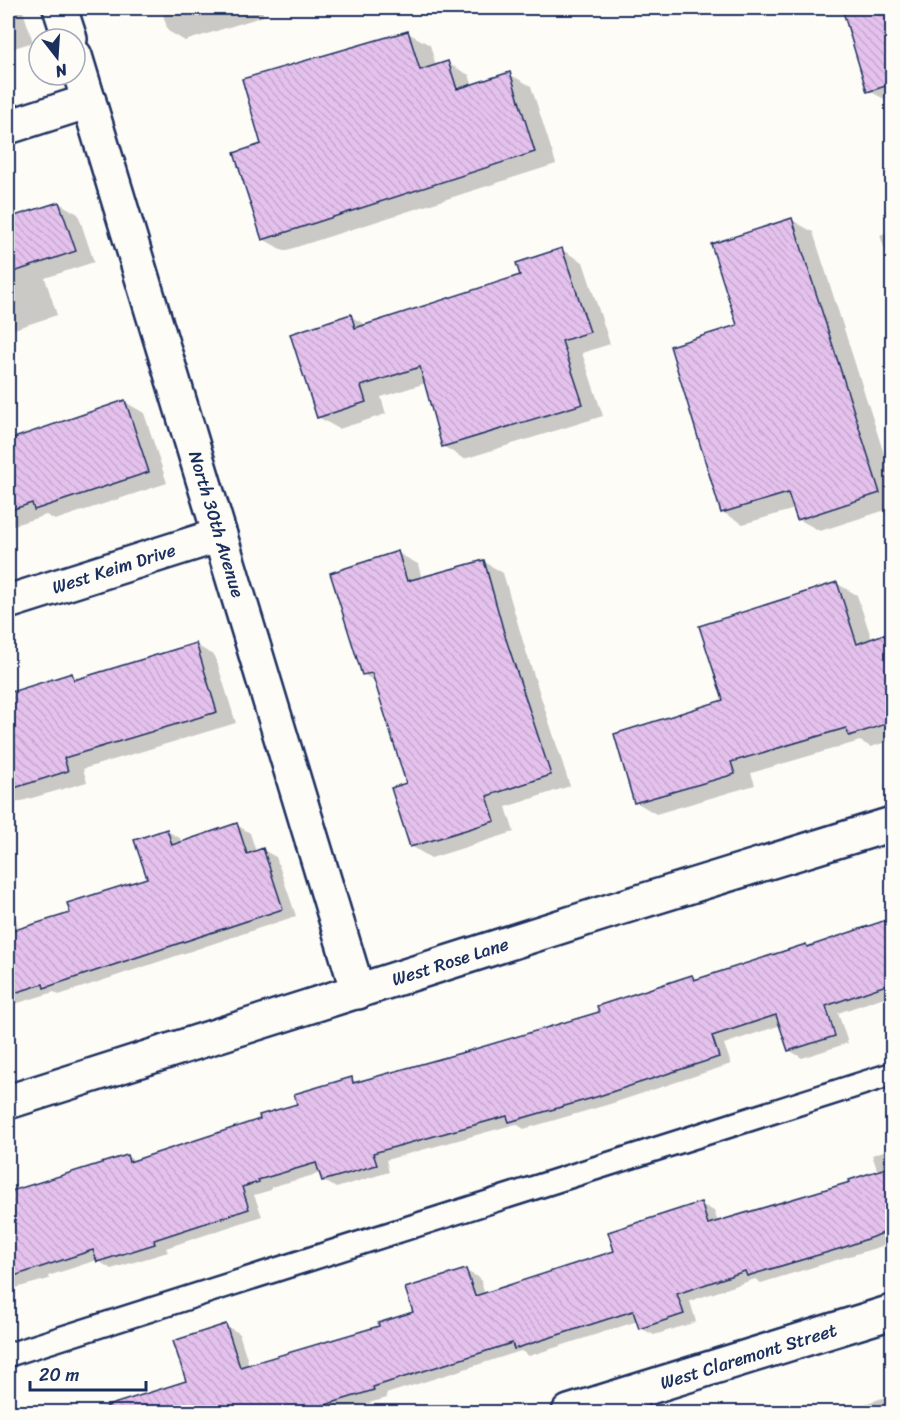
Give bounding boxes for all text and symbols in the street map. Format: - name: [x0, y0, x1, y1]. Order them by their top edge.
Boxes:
- north arrow: [27, 27, 87, 87]
- text: N: [51, 55, 72, 87]
- street label: North 30th Avenue: [179, 447, 254, 602]
- street label: West Keim Drive: [48, 534, 180, 603]
- street label: West Rose Lane: [388, 928, 513, 995]
- street label: West Claremont Street: [656, 1314, 841, 1399]
- scale bar: [30, 1354, 146, 1392]
- text: 20 m: [39, 1359, 79, 1391]

